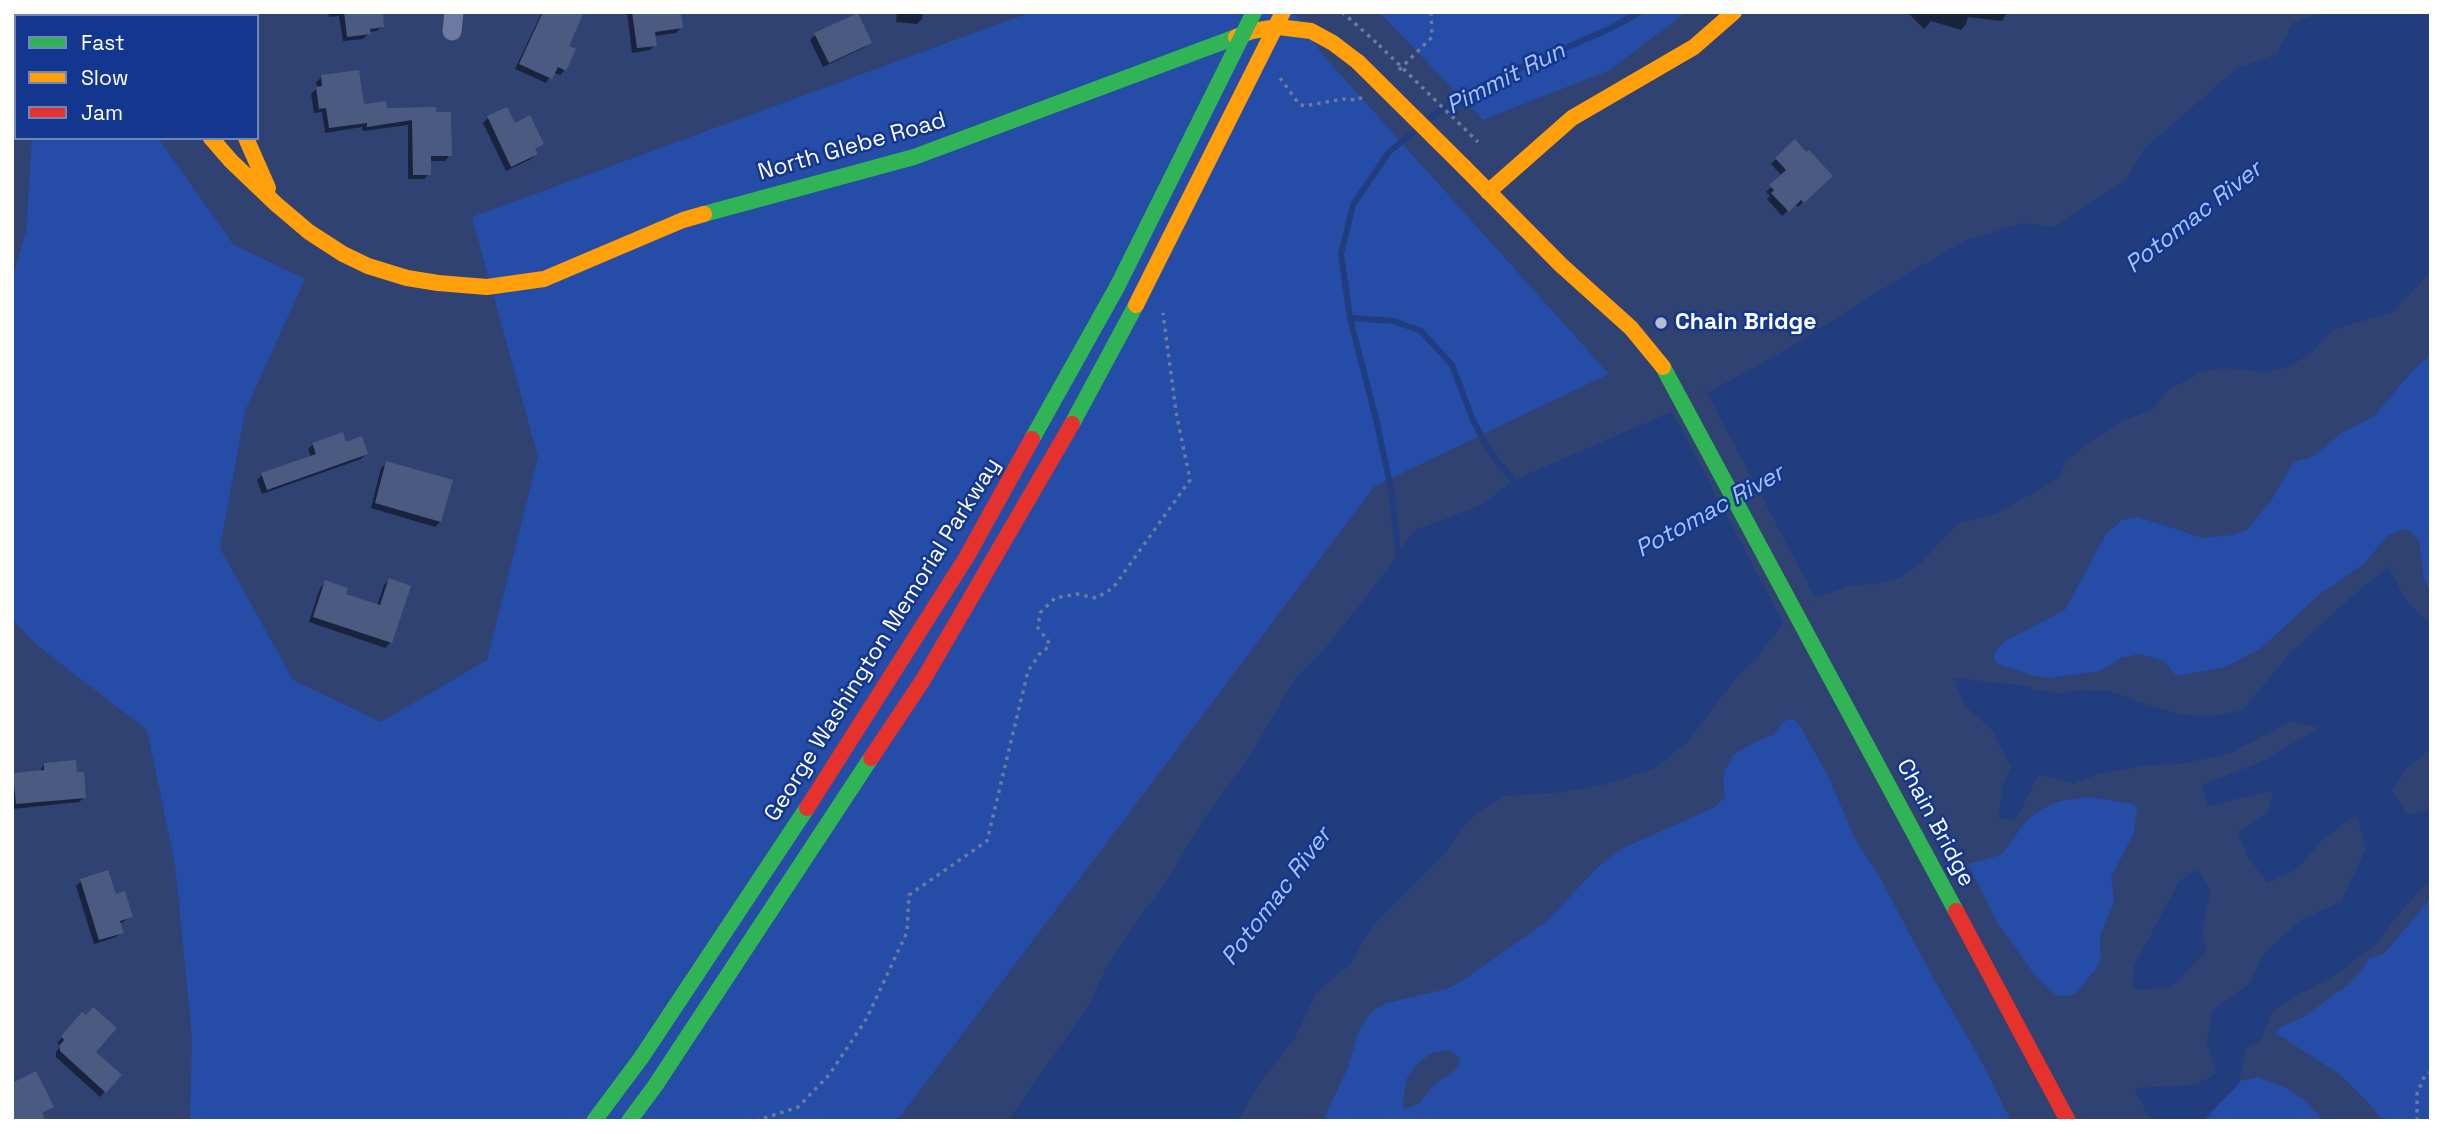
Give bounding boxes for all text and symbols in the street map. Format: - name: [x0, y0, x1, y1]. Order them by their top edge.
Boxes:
- legend: [14, 14, 259, 140]
- text: Fast: [81, 29, 125, 56]
- water label: Pimmit Run: [1442, 37, 1570, 121]
- text: Slow: [81, 64, 129, 91]
- text: Jam: [81, 99, 123, 126]
- street label: North Glebe Road: [755, 107, 949, 187]
- water label: Potomac River: [2120, 156, 2268, 280]
- place label: Chain Bridge: [1675, 309, 1817, 337]
- marker: Chain Bridge: [1653, 315, 1669, 331]
- street label: George Washington Memorial Parkway: [759, 453, 1007, 827]
- water label: Potomac River: [1631, 459, 1789, 565]
- street label: Chain Bridge: [1890, 755, 1980, 891]
- water label: Potomac River: [1216, 822, 1338, 972]

